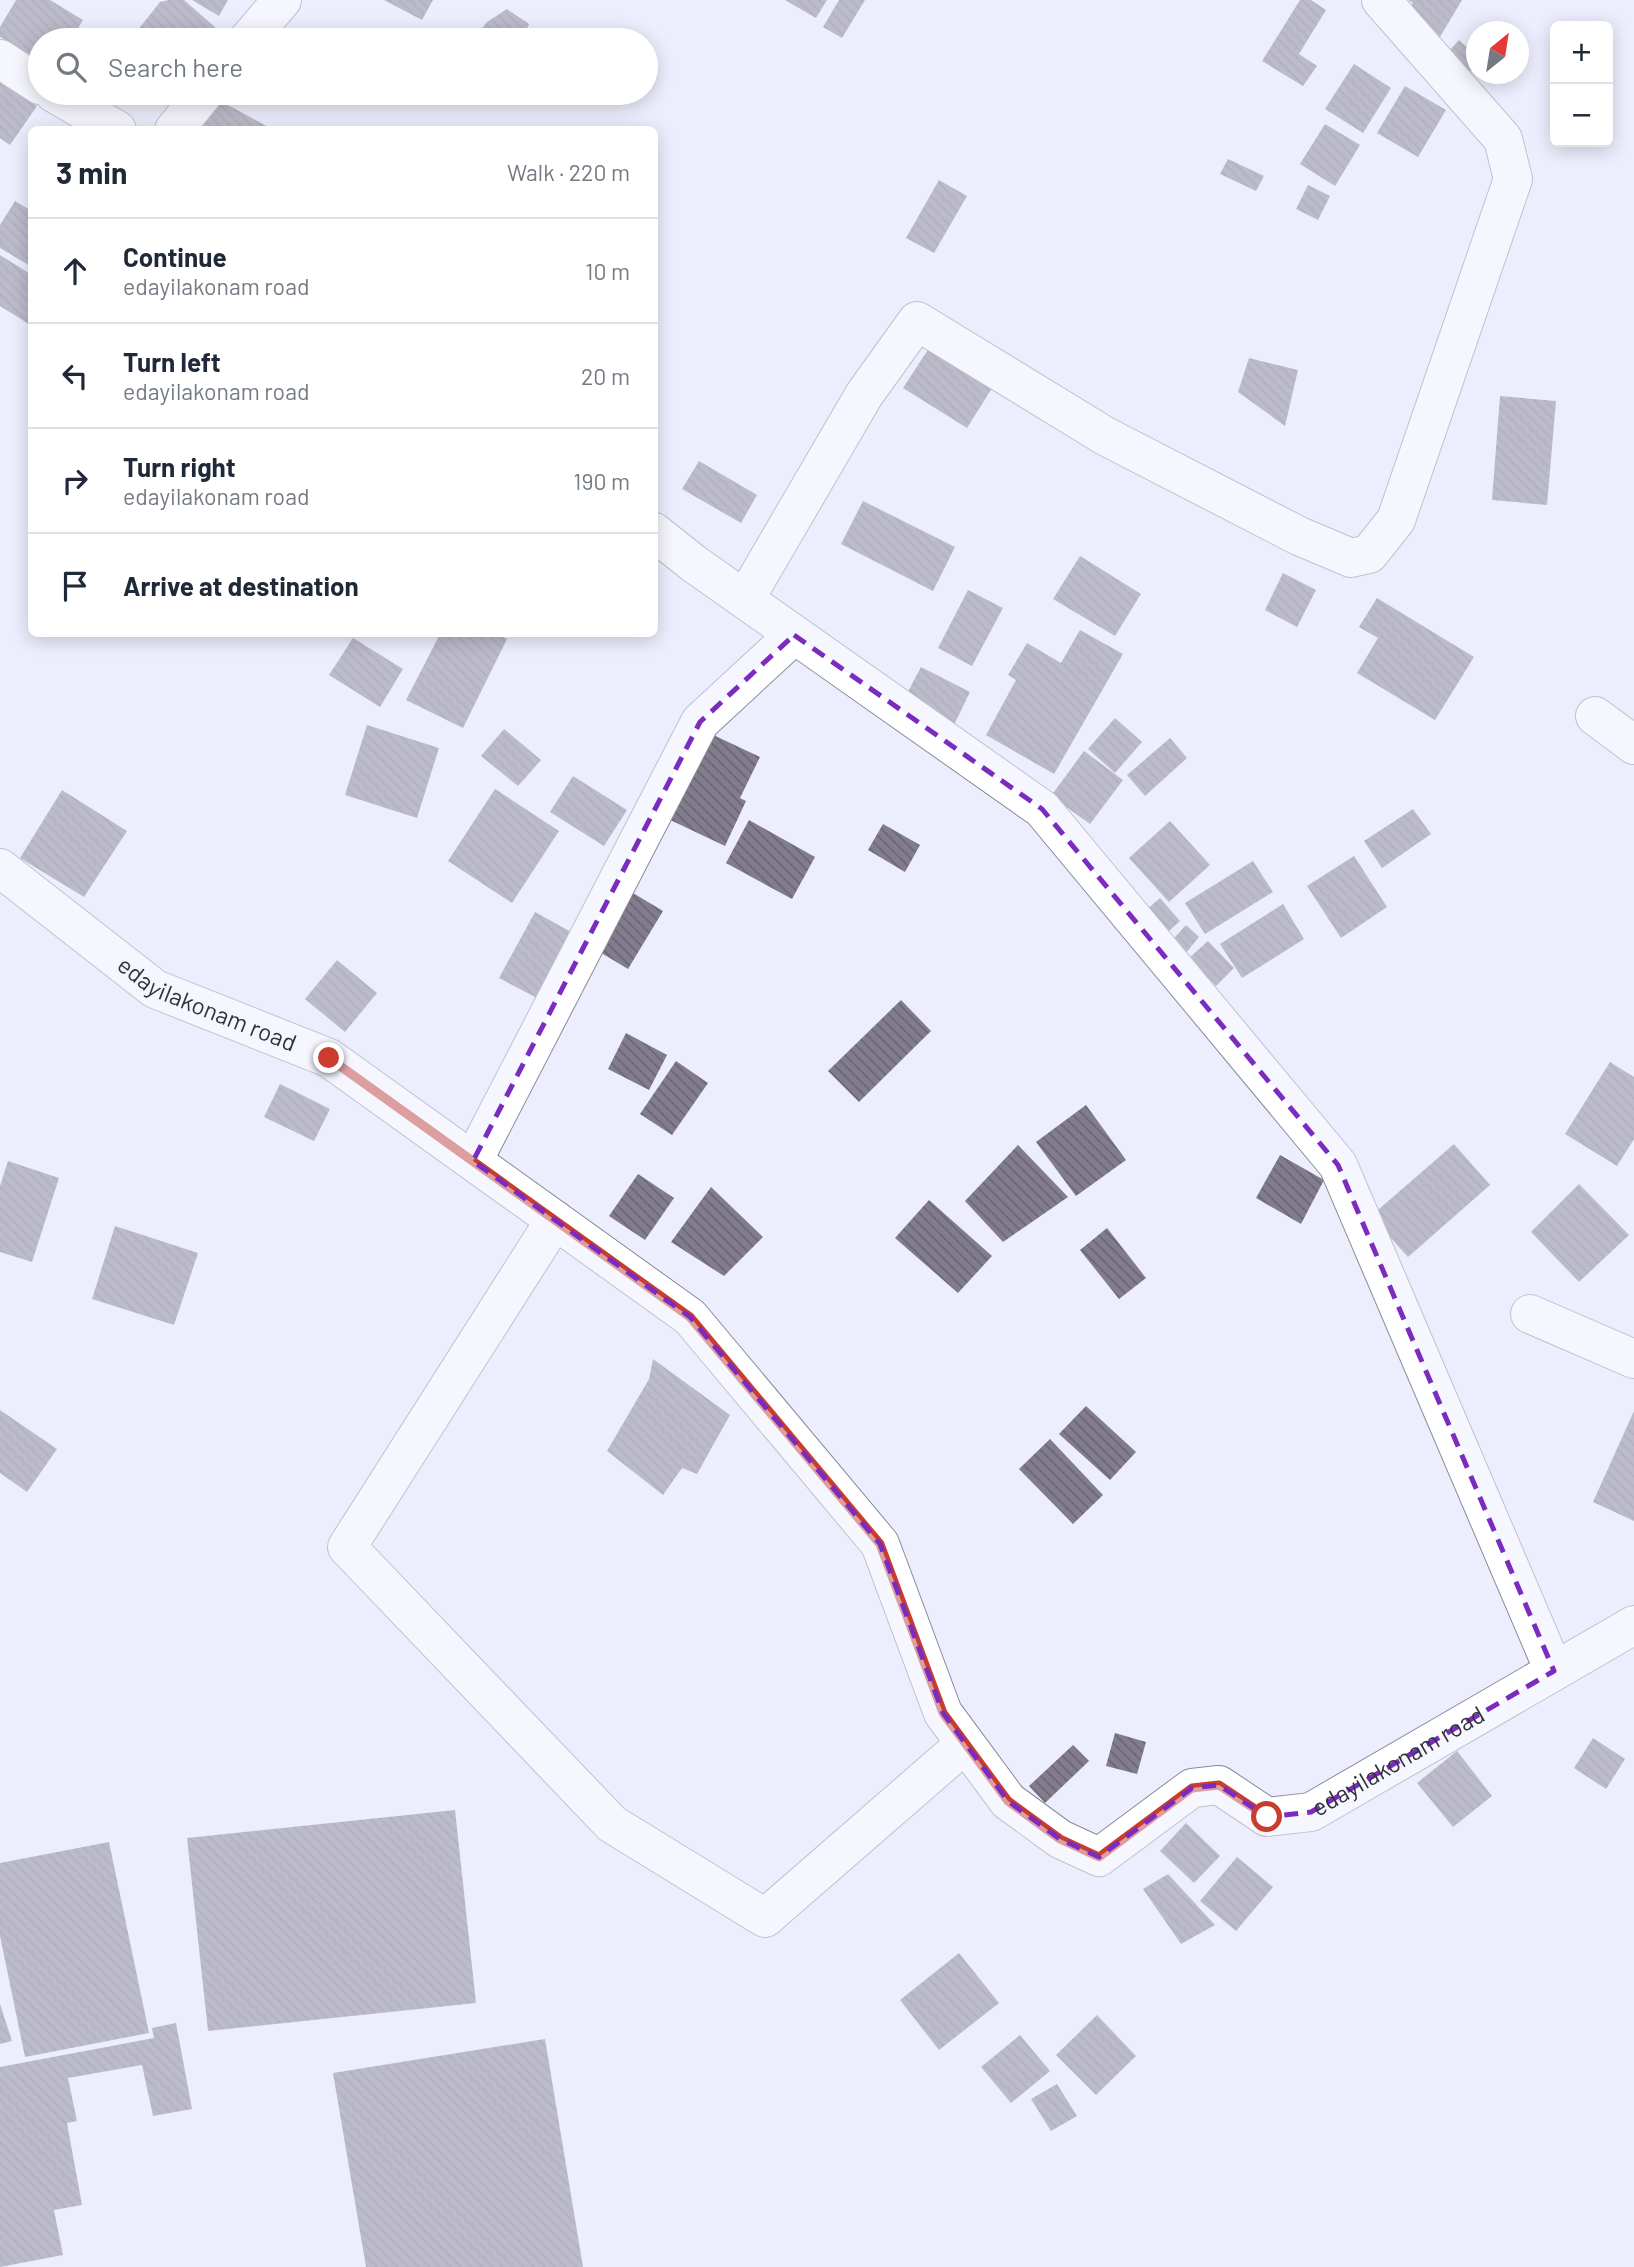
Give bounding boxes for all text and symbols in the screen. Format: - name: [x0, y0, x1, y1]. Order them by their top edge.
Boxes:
- north arrow: [1466, 21, 1529, 84]
- map controls: [1550, 21, 1613, 147]
- button: +: [1550, 21, 1613, 84]
- search box: [28, 28, 658, 105]
- icon: search: [52, 48, 90, 86]
- text: Search here: [108, 51, 243, 82]
- button: −: [1550, 84, 1613, 147]
- text: 3 min: [56, 154, 127, 190]
- text: Walk · 220 m: [507, 158, 630, 186]
- text: Continue: [123, 241, 227, 272]
- icon: ahead: [56, 252, 94, 290]
- text: 10 m: [585, 257, 630, 285]
- text: edayilakonam road: [123, 272, 309, 300]
- text: Turn left: [123, 346, 221, 377]
- icon: left: [56, 357, 94, 395]
- text: 20 m: [581, 362, 630, 390]
- text: edayilakonam road: [123, 377, 309, 405]
- text: Turn right: [123, 451, 236, 482]
- icon: right: [56, 462, 94, 500]
- text: 190 m: [573, 467, 630, 495]
- text: edayilakonam road: [123, 482, 309, 510]
- icon: arrive: [56, 567, 94, 605]
- text: Arrive at destination: [123, 570, 359, 601]
- street label: edayilakonam road: [112, 949, 301, 1057]
- route end: [313, 1042, 344, 1073]
- street label: edayilakonam road: [1306, 1699, 1489, 1822]
- route start: [1251, 1801, 1282, 1832]

